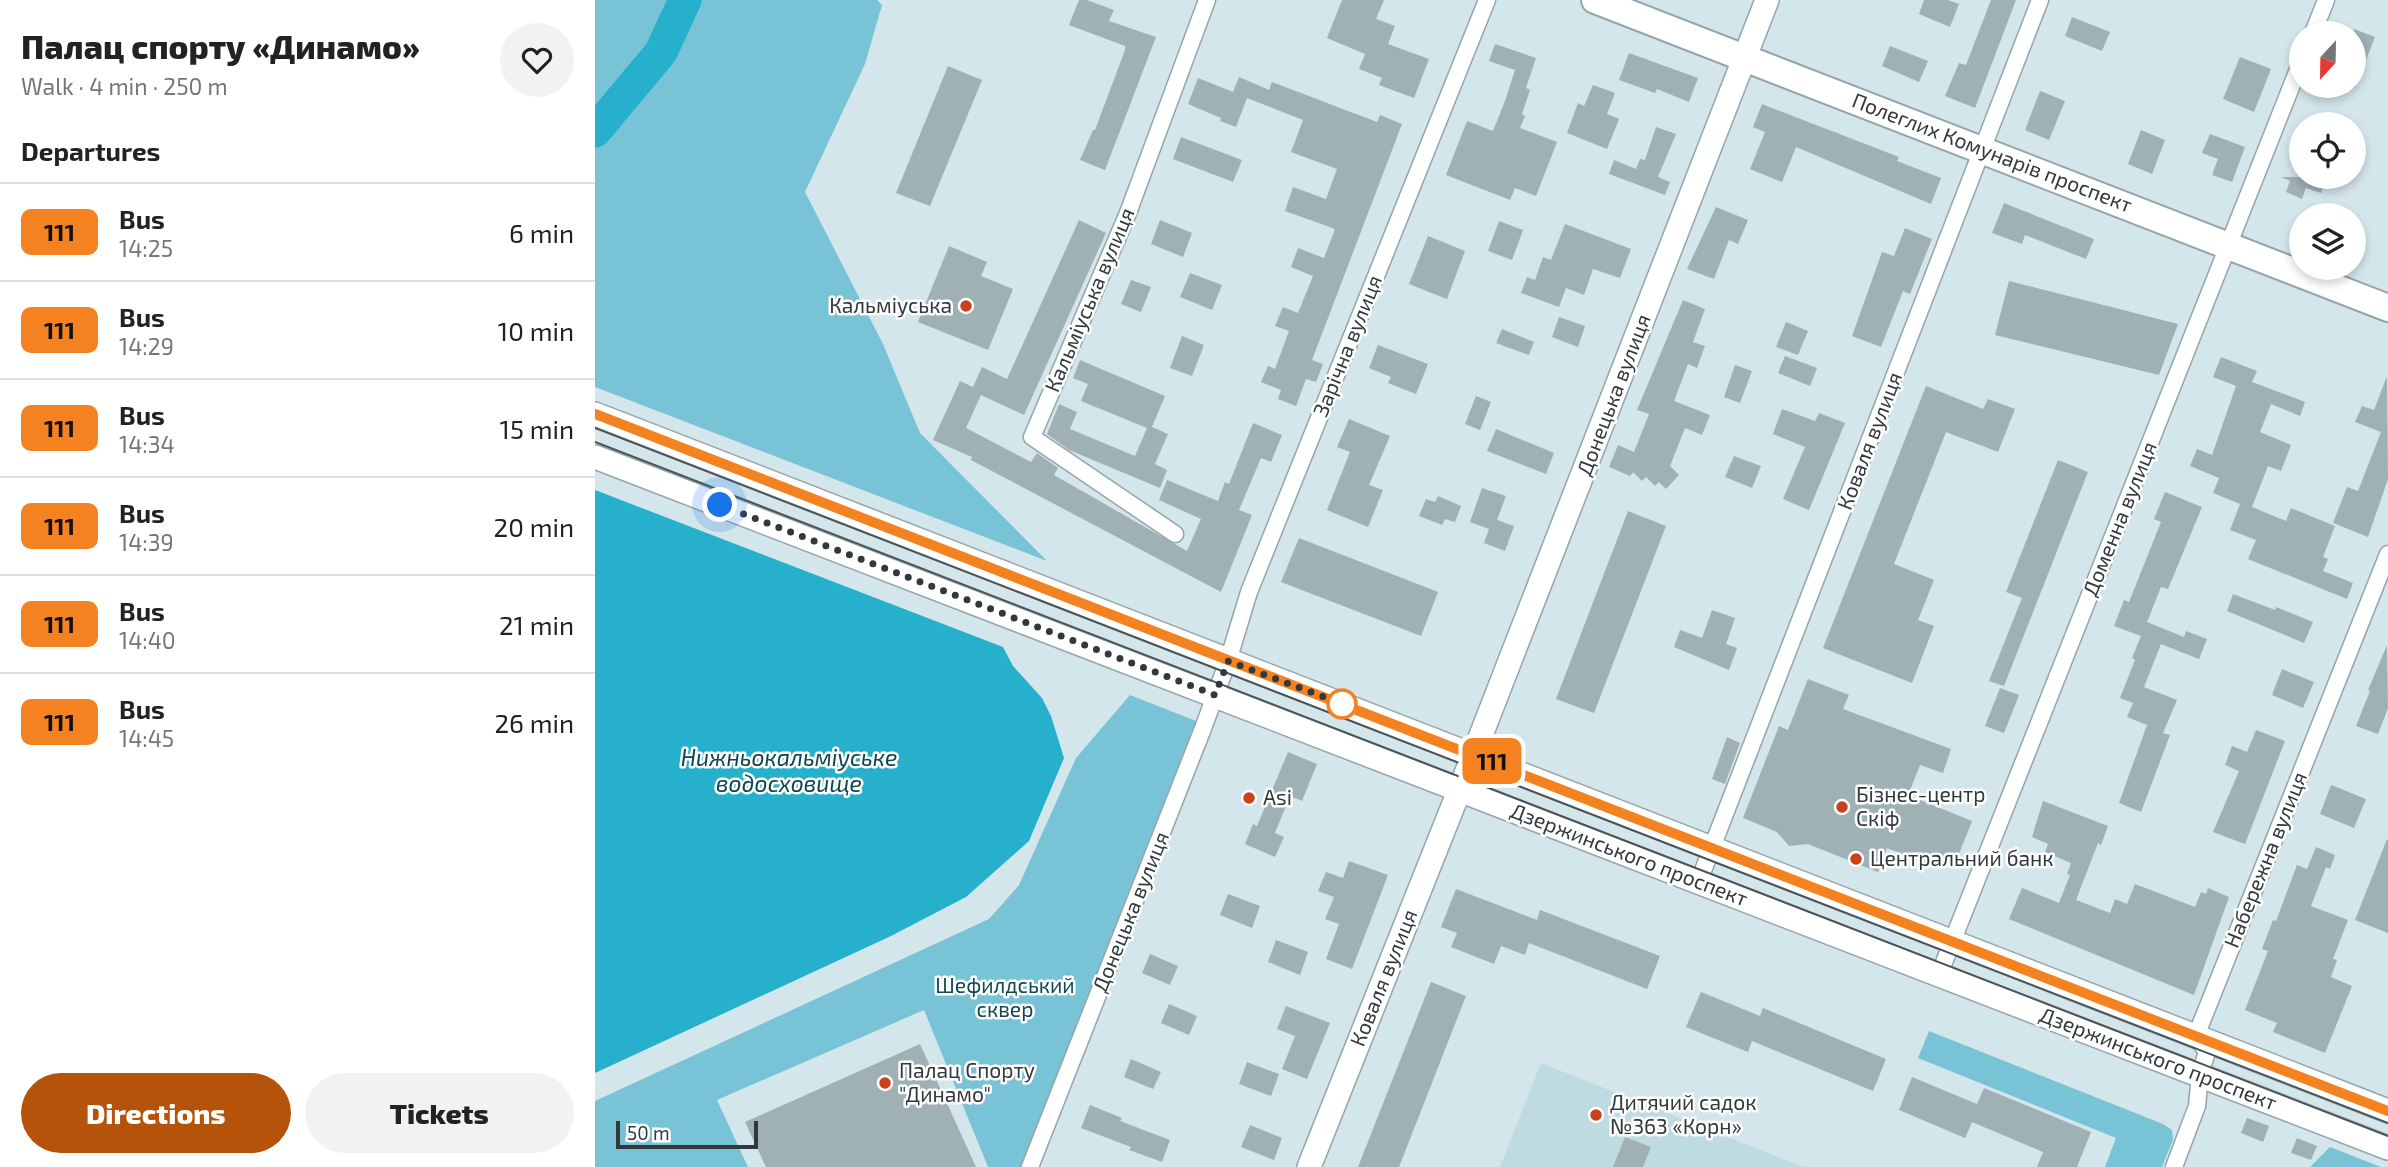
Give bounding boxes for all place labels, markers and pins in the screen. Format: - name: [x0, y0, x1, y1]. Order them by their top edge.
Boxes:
- place label: Кальміуська: [829, 292, 952, 318]
- marker: Кальміуська: [958, 298, 974, 314]
- unlabelled marker: [1327, 689, 1357, 719]
- place label: Бізнес-центр Скіф: [1856, 781, 1986, 830]
- place label: Asi: [1263, 784, 1292, 809]
- marker: Asi: [1241, 790, 1257, 806]
- marker: Бізнес-центр Скіф: [1834, 799, 1850, 815]
- place label: Центральний банк: [1870, 845, 2054, 870]
- marker: Центральний банк: [1848, 851, 1864, 867]
- place label: Палац Спорту "Динамо": [899, 1057, 1035, 1106]
- marker: Палац Спорту "Динамо": [877, 1075, 893, 1091]
- place label: Дитячий садок №363 «Корн»: [1610, 1089, 1757, 1138]
- marker: Дитячий садок №363 «Корн»: [1588, 1107, 1604, 1123]

